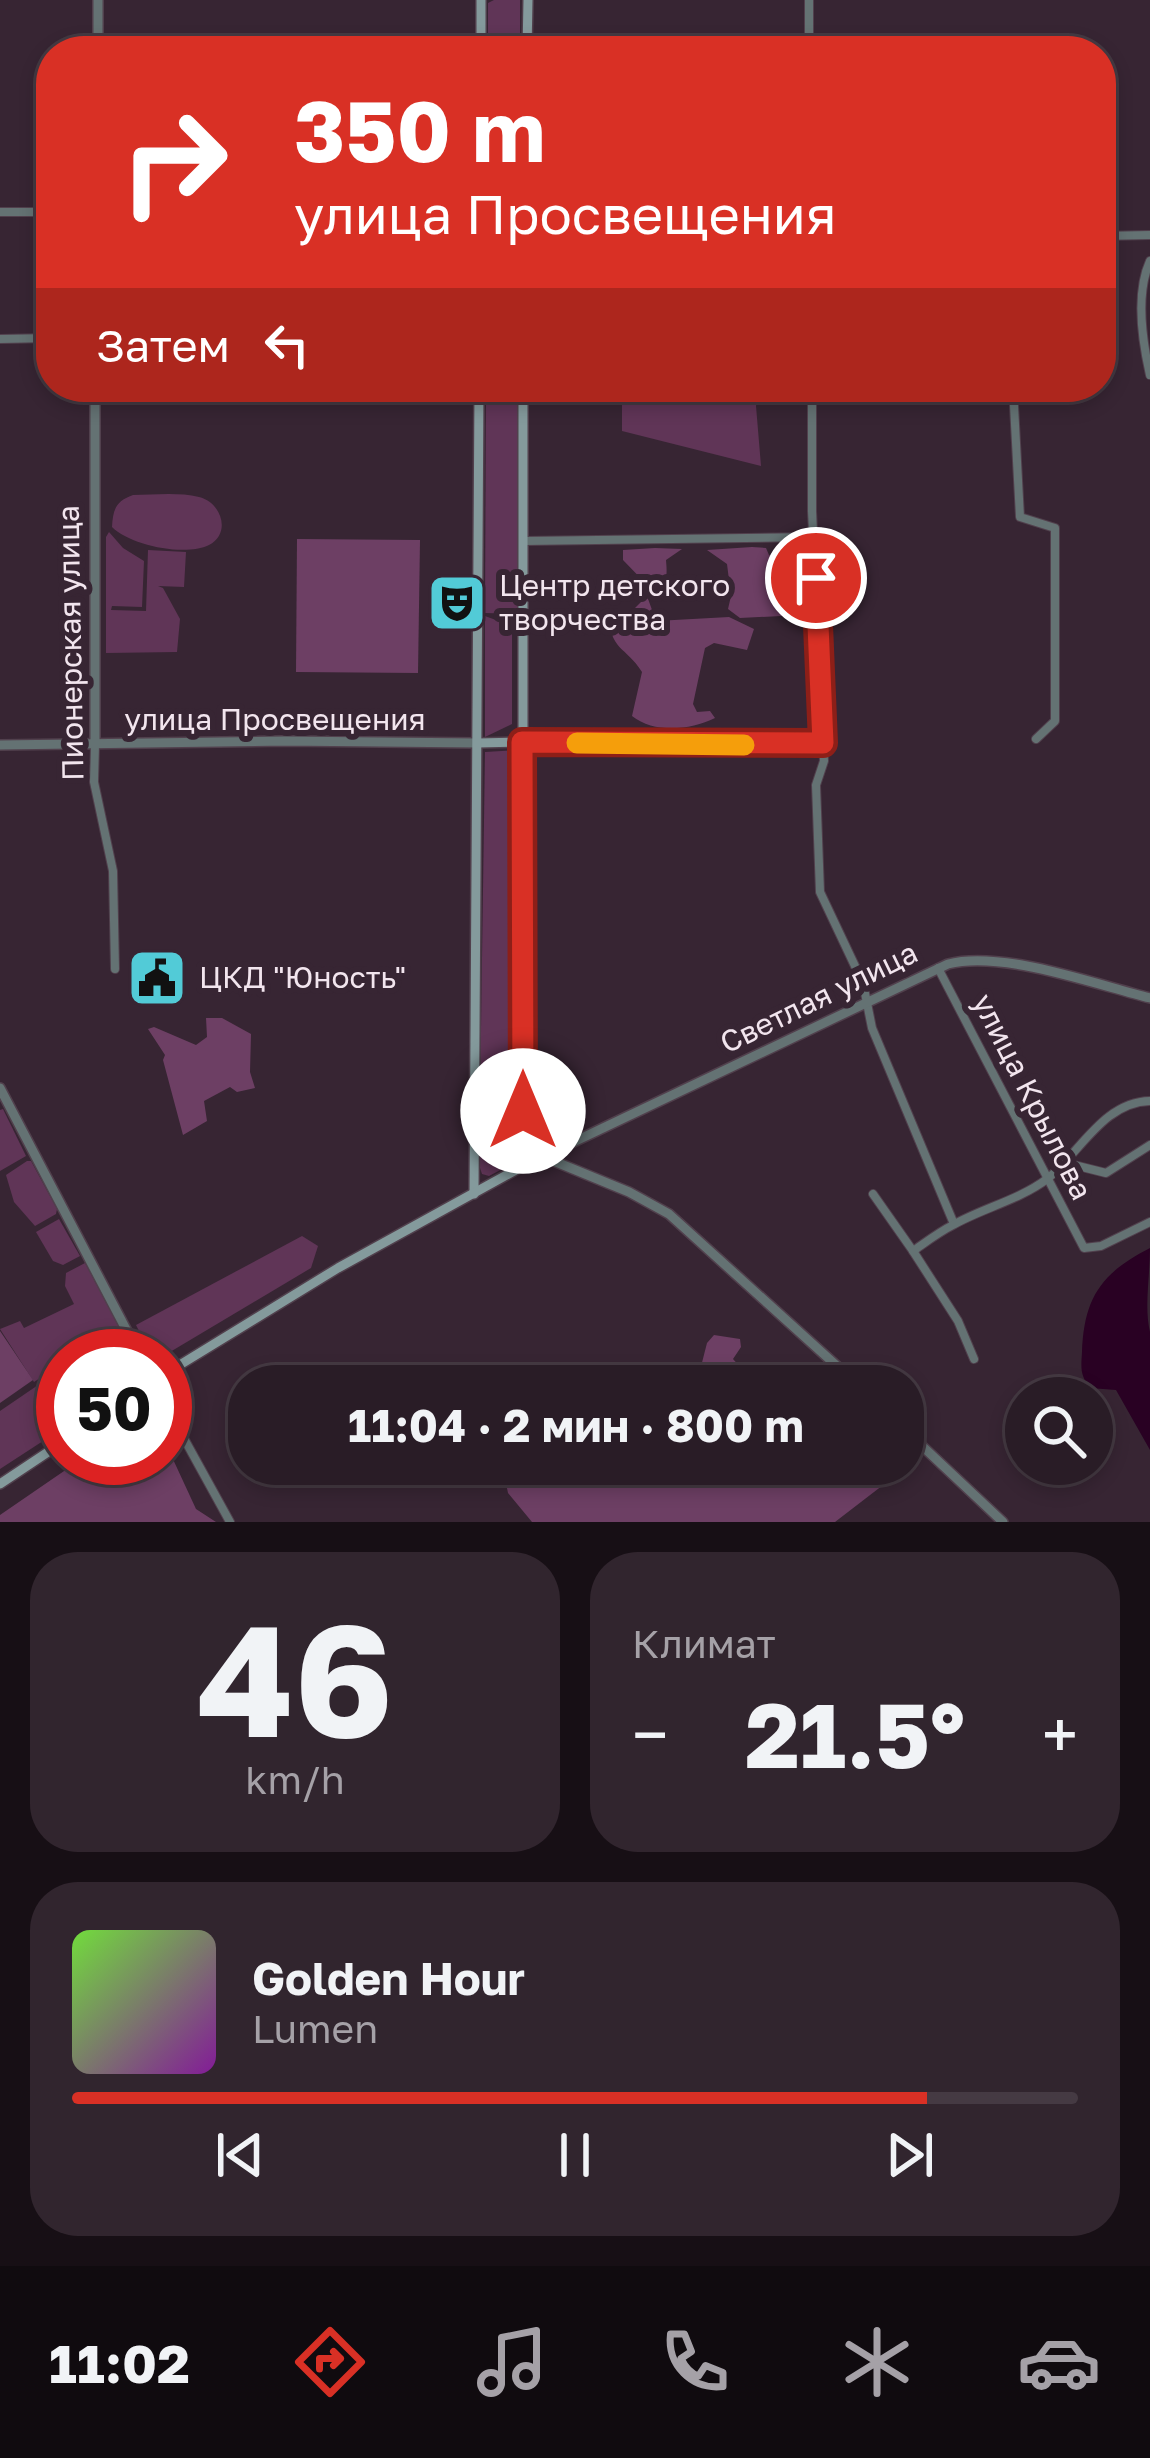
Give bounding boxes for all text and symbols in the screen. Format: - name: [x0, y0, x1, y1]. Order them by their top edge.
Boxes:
- text: 350 m: [294, 80, 546, 180]
- icon: right: [96, 84, 252, 240]
- text: улица Просвещения: [294, 181, 836, 246]
- icon: left: [254, 312, 320, 378]
- text: Затем: [96, 318, 230, 372]
- street label: Пионерская улица: [50, 505, 90, 781]
- pin: [765, 527, 867, 629]
- icon: arrive: [783, 545, 849, 611]
- place label: Центр детского творчества: [499, 567, 730, 637]
- theatre icon: Центр детского творчества: [426, 572, 488, 634]
- street label: улица Просвещения: [124, 701, 426, 737]
- street label: Светлая улица: [714, 934, 923, 1060]
- public building icon: ЦКД "Юность": [126, 947, 188, 1009]
- place label: ЦКД "Юность": [199, 959, 406, 995]
- street label: улица Крылова: [966, 988, 1100, 1205]
- position arrow: [460, 1048, 586, 1174]
- speed limit sign: 50: [36, 1329, 192, 1485]
- map controls: [1005, 1377, 1113, 1485]
- button: search: [1005, 1377, 1113, 1485]
- text: 11:04 · 2 мин · 800 m: [348, 1398, 804, 1452]
- text: 46: [197, 1584, 393, 1771]
- text: Климат: [632, 1620, 776, 1667]
- text: 21.5°: [745, 1680, 965, 1788]
- text: −: [632, 1694, 668, 1774]
- text: +: [1042, 1694, 1078, 1774]
- text: km/h: [245, 1756, 345, 1803]
- text: Golden Hour: [252, 1951, 525, 2005]
- text: Lumen: [252, 2005, 378, 2052]
- icon: previous: [207, 2122, 273, 2188]
- icon: pause: [542, 2122, 608, 2188]
- icon: next: [877, 2122, 943, 2188]
- icon: directions: [288, 2320, 372, 2404]
- icon: music: [470, 2320, 554, 2404]
- icon: phone: [653, 2320, 737, 2404]
- icon: climate: [835, 2320, 919, 2404]
- icon: car: [1017, 2320, 1101, 2404]
- text: 11:02: [49, 2330, 190, 2395]

